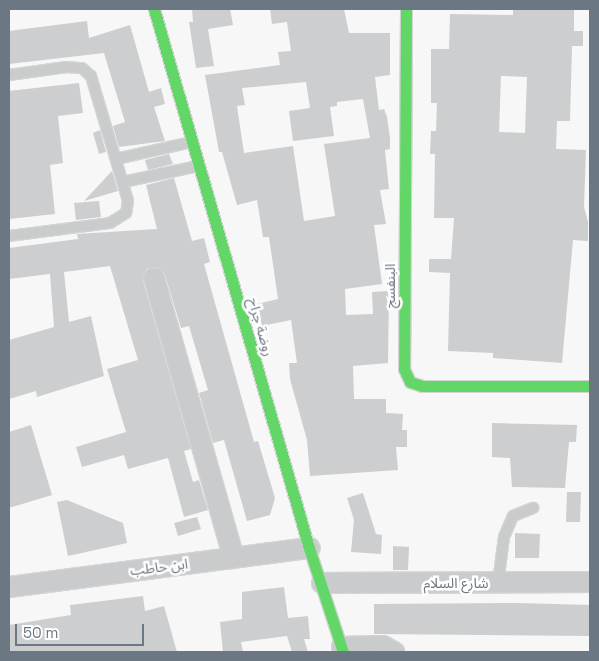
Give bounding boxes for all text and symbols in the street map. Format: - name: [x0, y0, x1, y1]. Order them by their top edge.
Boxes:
- street label: البنفسج: [382, 264, 398, 308]
- street label: روضة جراح: [245, 296, 277, 358]
- street label: ابن حاطب: [129, 555, 189, 579]
- street label: شارع السلام: [424, 575, 488, 591]
- scale bar: [18, 614, 146, 646]
- text: 50 m: [23, 623, 58, 642]

